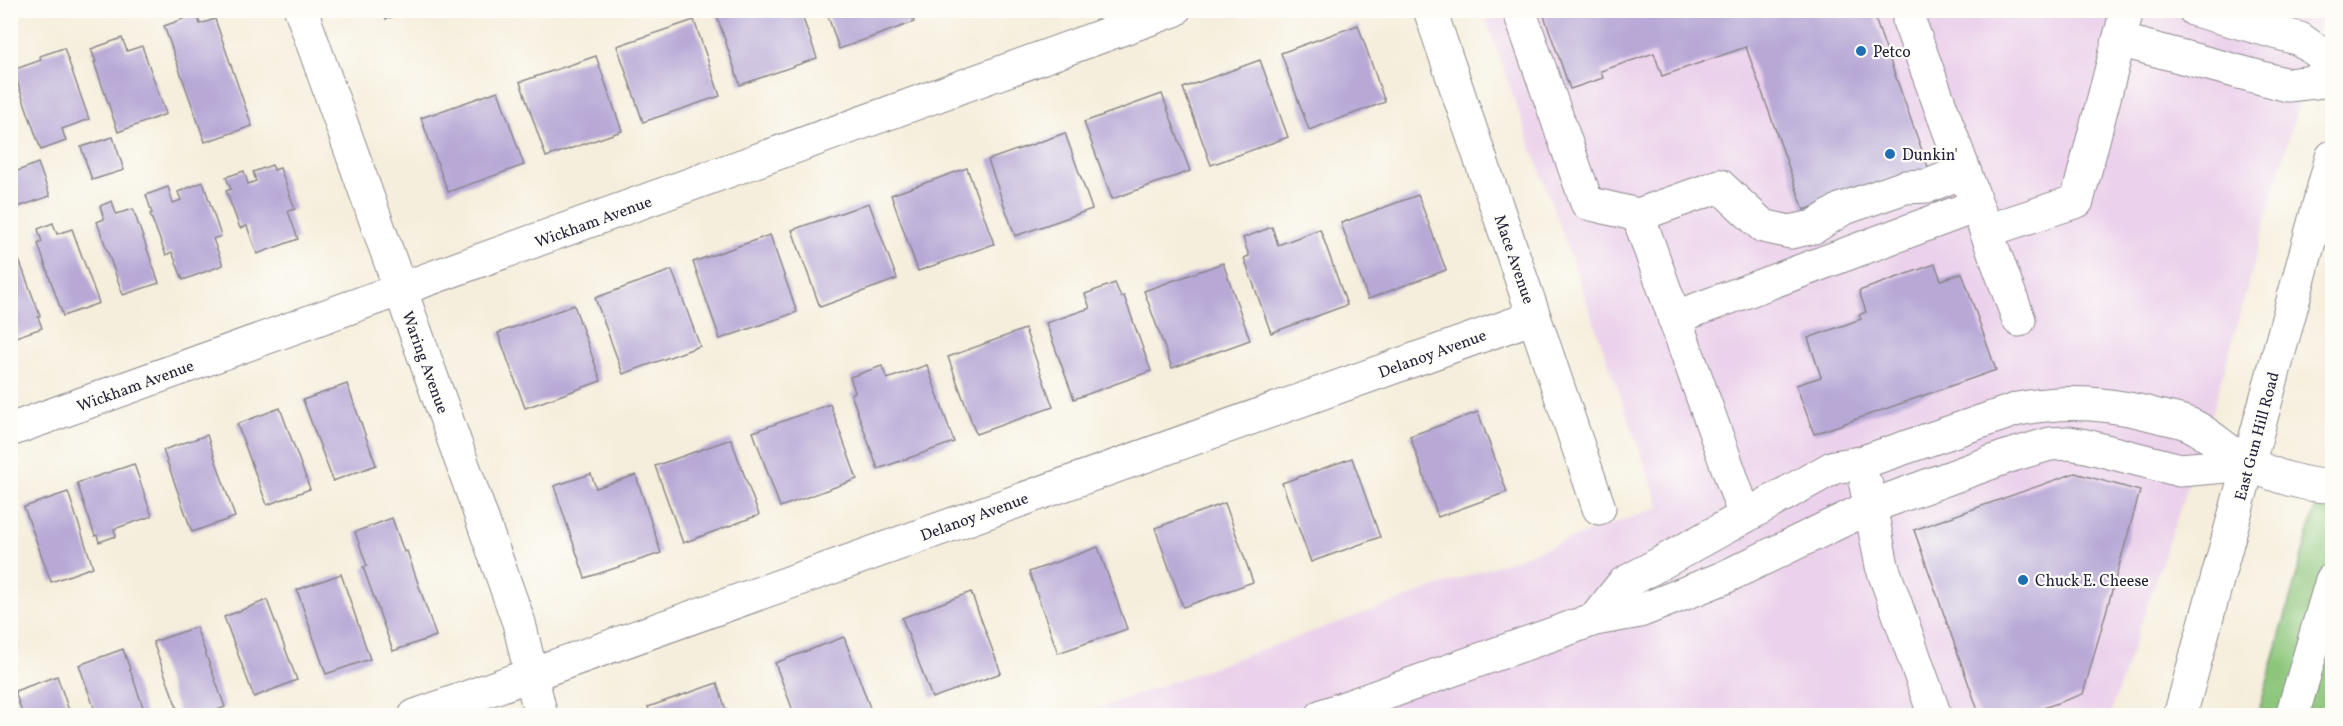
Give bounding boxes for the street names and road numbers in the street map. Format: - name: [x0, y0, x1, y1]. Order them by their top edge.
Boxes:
- street label: Wickham Avenue: [532, 191, 655, 254]
- street label: Mace Avenue: [1488, 212, 1539, 307]
- street label: Waring Avenue: [395, 308, 453, 417]
- street label: Delanoy Avenue: [1376, 325, 1490, 385]
- street label: Wickham Avenue: [74, 355, 197, 418]
- street label: East Gun Hill Road: [2230, 370, 2286, 503]
- street label: Delanoy Avenue: [918, 488, 1032, 548]

